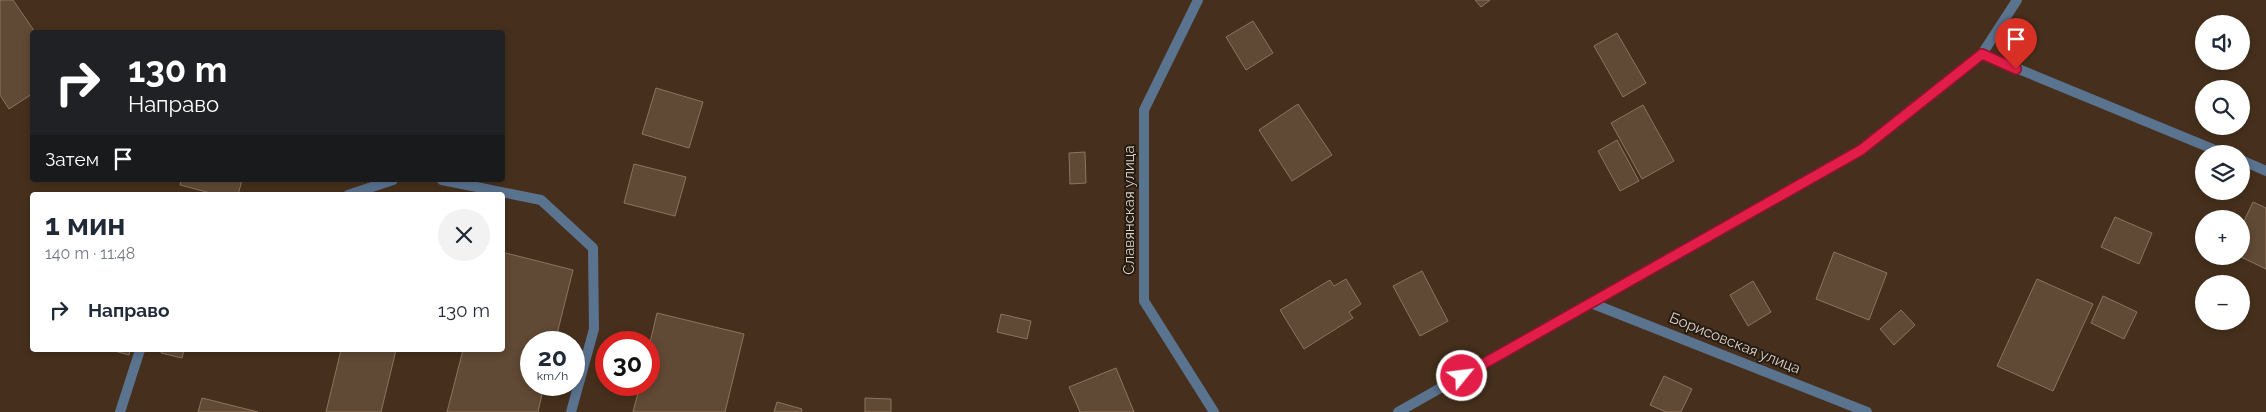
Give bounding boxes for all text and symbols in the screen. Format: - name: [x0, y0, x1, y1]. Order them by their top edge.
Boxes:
- map controls: [2195, 15, 2250, 330]
- button: sound: [2195, 15, 2250, 70]
- pin: [1995, 18, 2037, 69]
- icon: arrive: [2002, 25, 2030, 53]
- text: 130 m: [128, 49, 227, 90]
- icon: right: [45, 50, 110, 115]
- button: search: [2195, 80, 2250, 135]
- text: Направо: [128, 91, 219, 117]
- icon: arrive: [109, 145, 137, 173]
- street label: Славянская улица: [1120, 145, 1138, 275]
- button: layers: [2195, 145, 2250, 200]
- text: Затем: [45, 148, 99, 170]
- text: 1 мин: [45, 207, 125, 242]
- button: close: [438, 209, 490, 261]
- button: +: [2195, 210, 2250, 265]
- text: 140 m · 11:48: [45, 244, 135, 263]
- button: −: [2195, 275, 2250, 330]
- icon: right: [45, 296, 73, 324]
- text: Направо: [88, 299, 169, 321]
- text: 130 m: [438, 299, 490, 321]
- street label: Борисовская улица: [1667, 308, 1803, 378]
- speed limit sign: 30: [595, 331, 660, 396]
- text: 20: [538, 342, 567, 372]
- position arrow: [1435, 349, 1487, 401]
- text: km/h: [537, 369, 568, 383]

